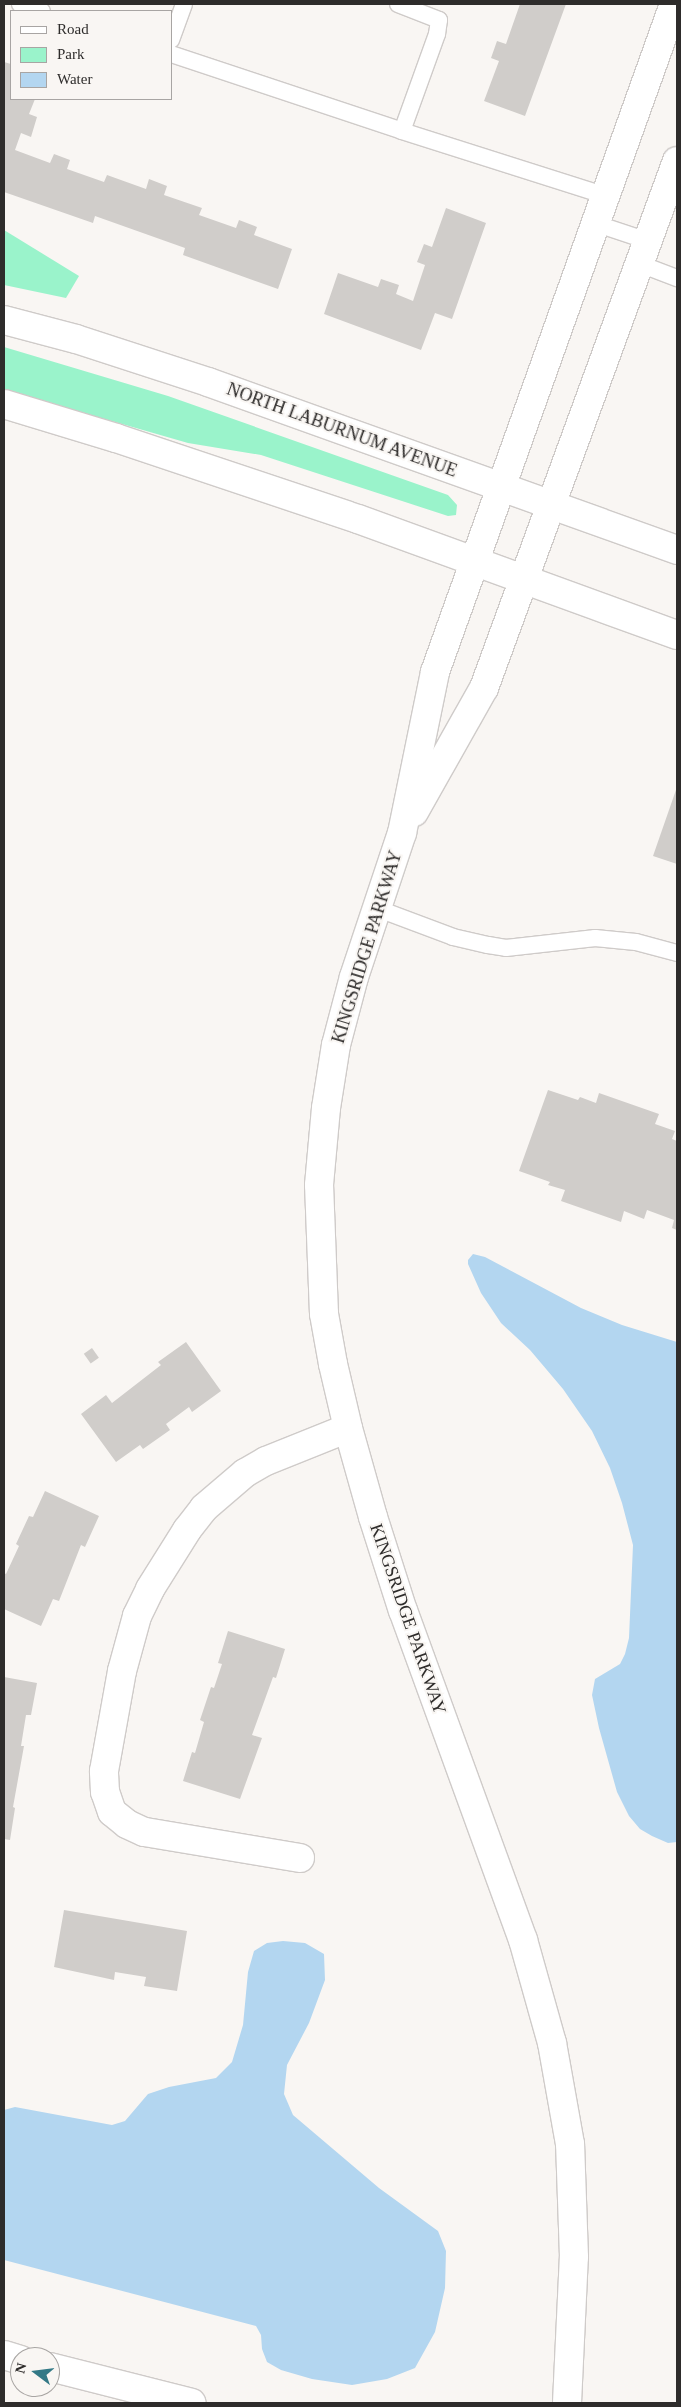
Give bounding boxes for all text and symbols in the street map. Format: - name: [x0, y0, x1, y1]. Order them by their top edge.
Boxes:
- legend: [10, 10, 172, 100]
- text: Road: [57, 21, 89, 37]
- text: Park: [57, 46, 85, 62]
- text: Water: [57, 71, 92, 87]
- street label: NORTH LABURNUM AVENUE: [223, 378, 461, 482]
- street label: KINGSRIDGE PARKWAY: [327, 848, 407, 1046]
- street label: KINGSRIDGE PARKWAY: [365, 1521, 451, 1717]
- north arrow: [10, 2347, 60, 2397]
- text: N: [12, 2361, 30, 2375]

